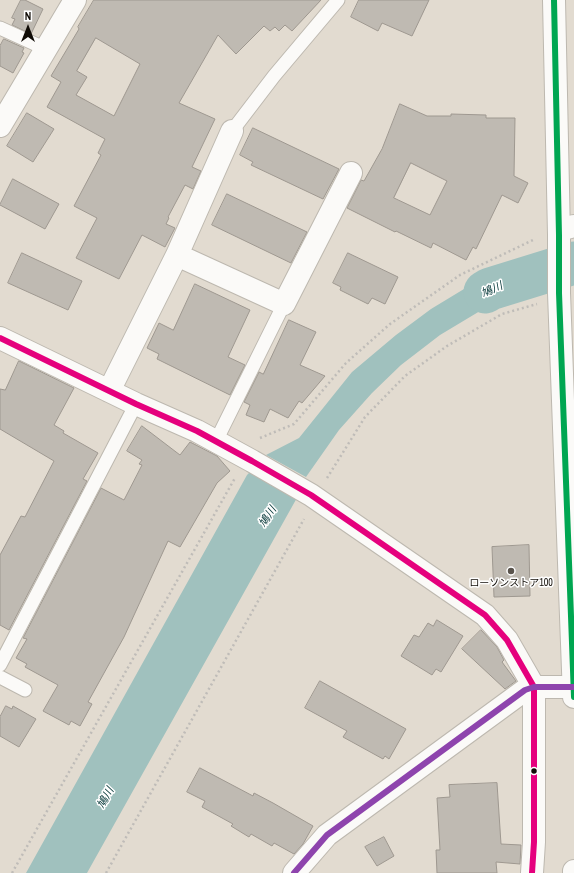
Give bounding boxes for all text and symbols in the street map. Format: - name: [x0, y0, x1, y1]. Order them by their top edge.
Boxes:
- north arrow: [8, 8, 48, 48]
- text: N: [25, 9, 31, 23]
- water label: 鳩川: [479, 279, 505, 301]
- water label: 鳩川: [256, 504, 280, 530]
- marker: ローソンストア100: [506, 566, 516, 576]
- place label: ローソンストア100: [469, 577, 553, 589]
- unlabelled marker: [529, 766, 539, 776]
- water label: 鳩川: [95, 785, 117, 811]

